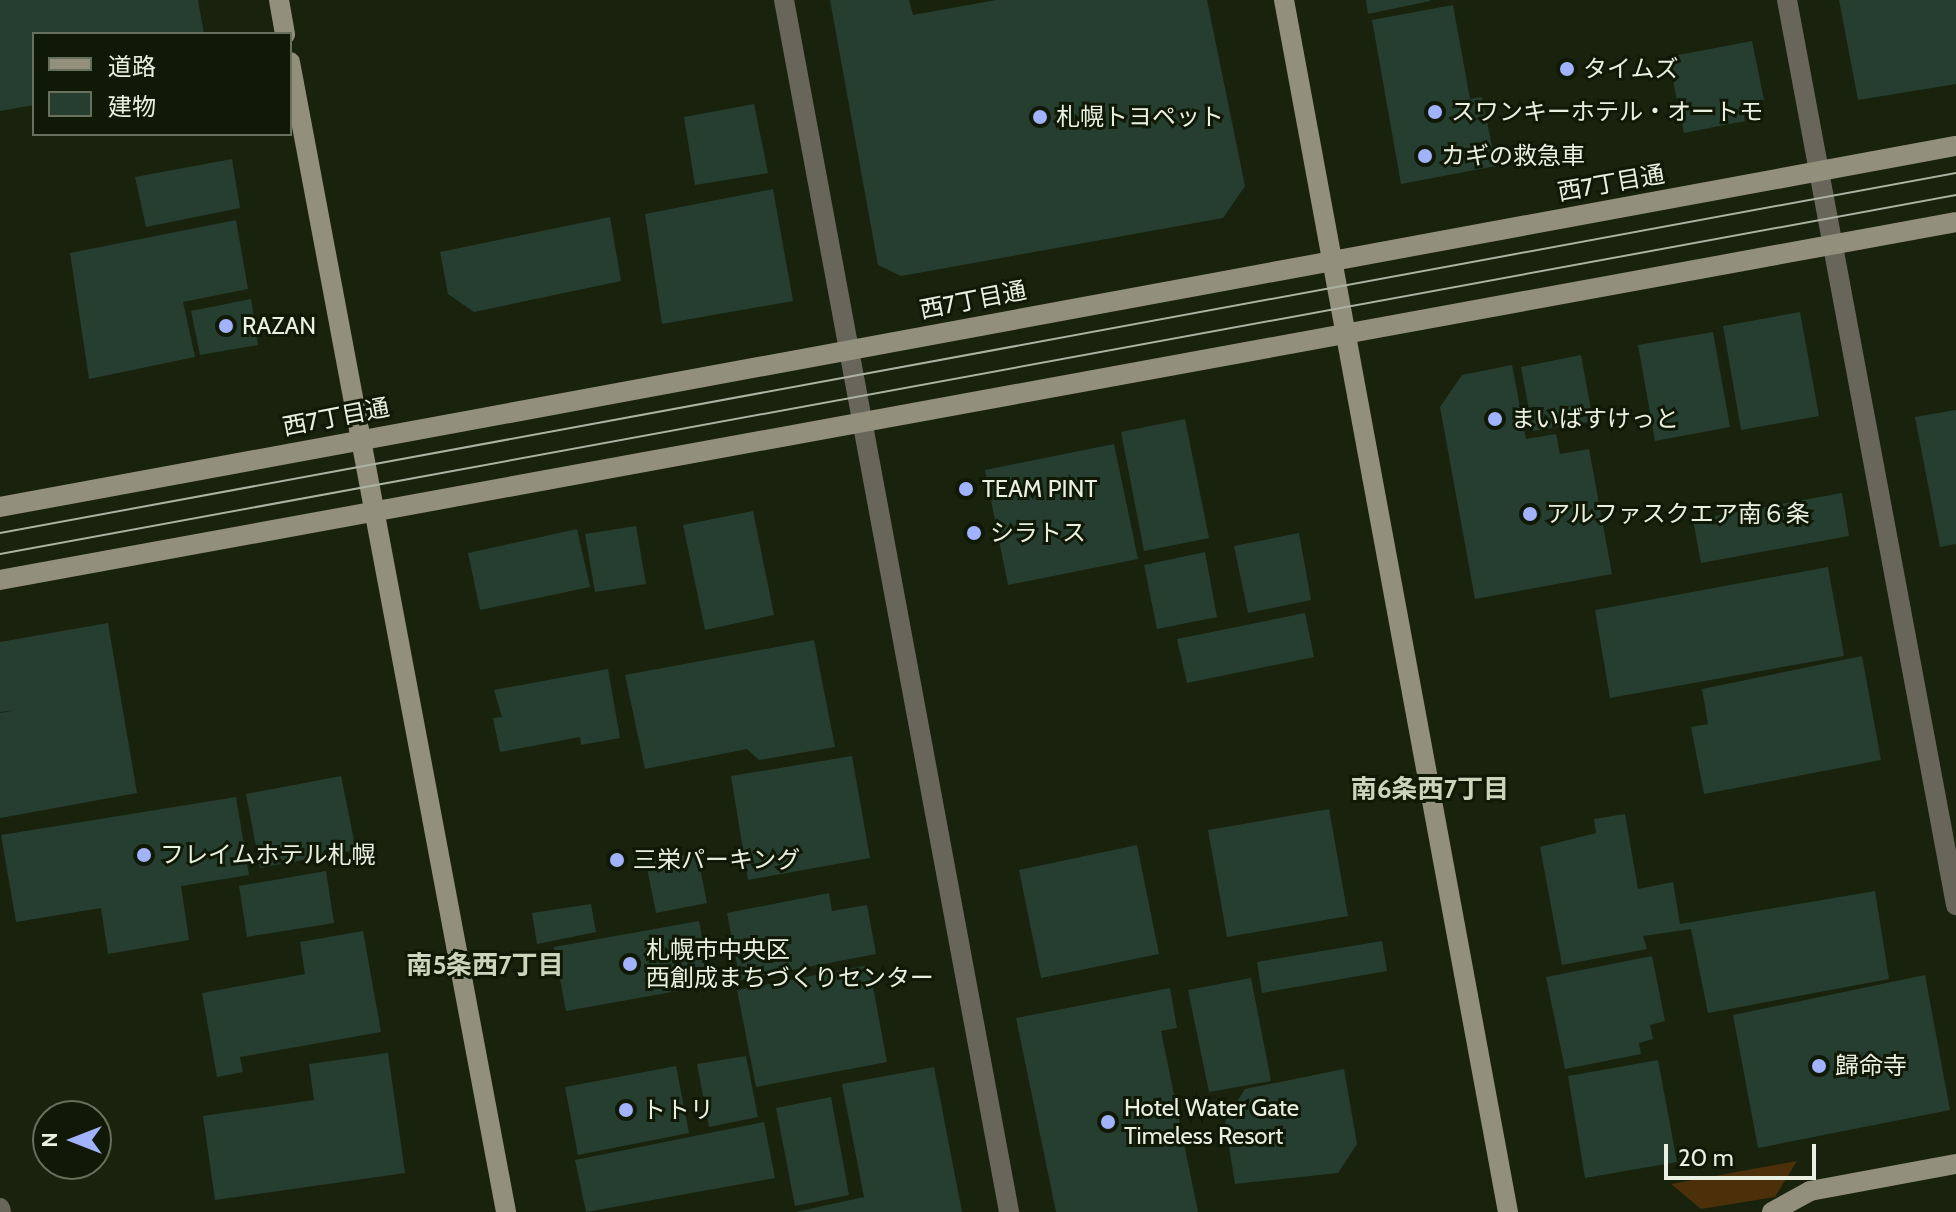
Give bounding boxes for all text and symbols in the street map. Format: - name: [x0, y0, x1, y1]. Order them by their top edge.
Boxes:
- legend: [32, 32, 292, 136]
- text: 道路: [108, 52, 156, 81]
- place label: タイムズ: [1583, 55, 1679, 83]
- marker: タイムズ: [1558, 60, 1576, 78]
- text: 建物: [108, 92, 156, 121]
- place label: スワンキーホテル・オートモ: [1451, 98, 1763, 126]
- place label: 札幌トヨペット: [1056, 103, 1224, 131]
- marker: スワンキーホテル・オートモ: [1426, 103, 1444, 121]
- marker: 札幌トヨペット: [1031, 108, 1049, 126]
- place label: カギの救急車: [1441, 142, 1585, 170]
- marker: カギの救急車: [1416, 147, 1434, 165]
- street label: 西7丁目通: [1555, 159, 1667, 207]
- street label: 西7丁目通: [917, 276, 1029, 324]
- place label: RAZAN: [242, 312, 316, 340]
- marker: RAZAN: [217, 317, 235, 335]
- street label: 西7丁目通: [280, 393, 392, 441]
- place label: まいばすけっと: [1511, 405, 1679, 433]
- marker: まいばすけっと: [1486, 410, 1504, 428]
- place label: TEAM PINT: [982, 475, 1097, 503]
- marker: TEAM PINT: [957, 480, 975, 498]
- place label: アルファスクエア南６条: [1546, 500, 1810, 528]
- marker: アルファスクエア南６条: [1521, 505, 1539, 523]
- place label: シラトス: [990, 519, 1086, 547]
- marker: シラトス: [965, 524, 983, 542]
- district label: 南6条西7丁目: [1351, 774, 1509, 806]
- place label: フレイムホテル札幌: [160, 841, 376, 869]
- marker: フレイムホテル札幌: [135, 846, 153, 864]
- place label: 三栄パーキング: [633, 846, 801, 874]
- marker: 三栄パーキング: [608, 851, 626, 869]
- place label: 札幌市中央区 西創成まちづくりセンター: [646, 936, 934, 992]
- district label: 南5条西7丁目: [406, 950, 564, 982]
- marker: 札幌市中央区 西創成まちづくりセンター: [621, 955, 639, 973]
- place label: 歸命寺: [1835, 1052, 1907, 1080]
- marker: 歸命寺: [1810, 1057, 1828, 1075]
- place label: Hotel Water Gate Timeless Resort: [1124, 1094, 1299, 1150]
- place label: トトリ: [642, 1096, 714, 1124]
- north arrow: [32, 1100, 112, 1180]
- marker: トトリ: [617, 1101, 635, 1119]
- marker: Hotel Water Gate Timeless Resort: [1099, 1113, 1117, 1131]
- scale bar: [1668, 1128, 1820, 1178]
- text: N: [36, 1132, 63, 1148]
- text: 20 m: [1678, 1143, 1734, 1172]

